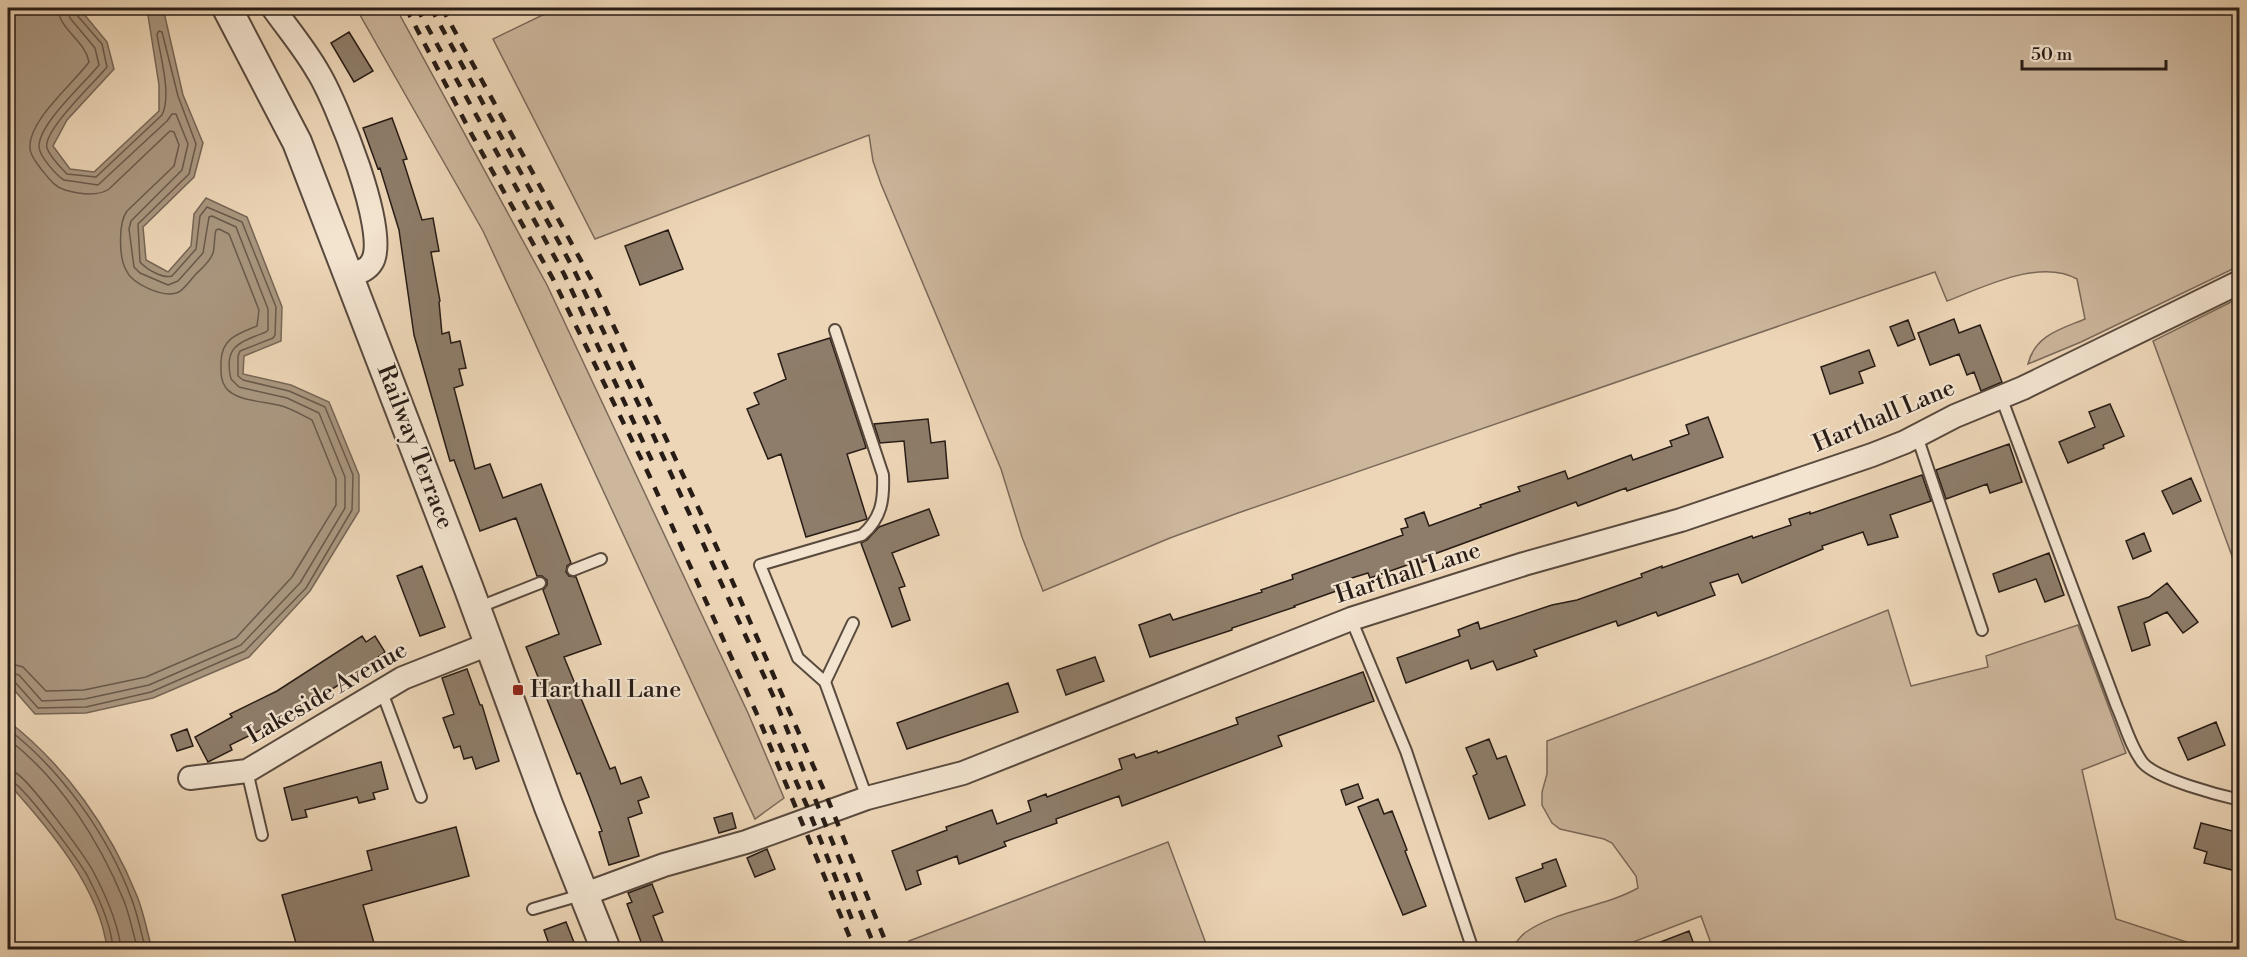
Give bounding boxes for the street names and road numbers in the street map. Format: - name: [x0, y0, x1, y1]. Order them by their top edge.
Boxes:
- street label: Railway Terrace: [370, 360, 460, 534]
- street label: Harthall Lane: [1809, 373, 1959, 459]
- street label: Harthall Lane: [1331, 535, 1485, 611]
- street label: Lakeside Avenue: [241, 635, 413, 751]

